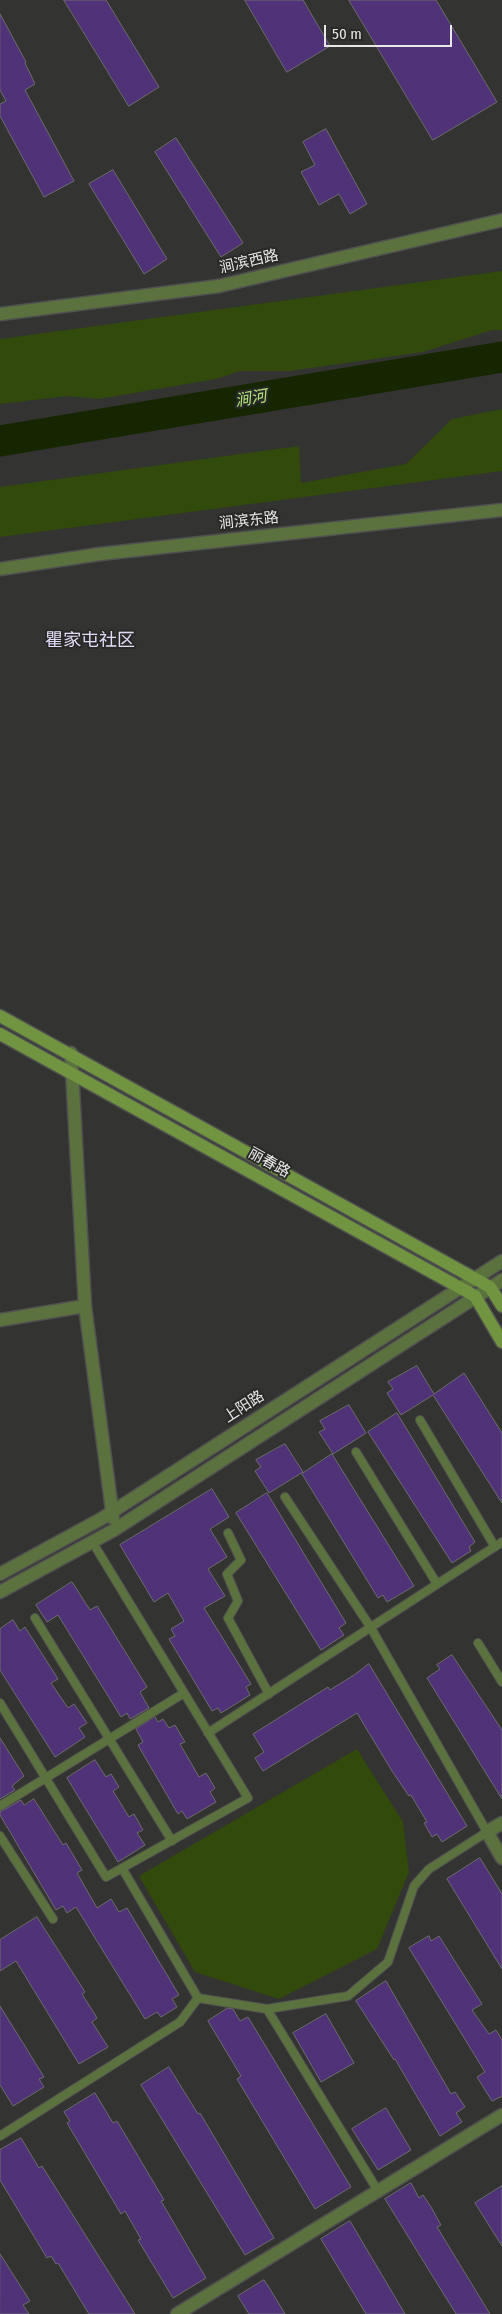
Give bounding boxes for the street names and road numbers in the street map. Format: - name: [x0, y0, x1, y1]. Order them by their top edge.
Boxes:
- street label: 涧滨西路: [218, 246, 280, 278]
- street label: 涧滨东路: [218, 509, 280, 533]
- street label: 丽春路: [245, 1144, 293, 1182]
- street label: 上阳路: [220, 1387, 268, 1427]

